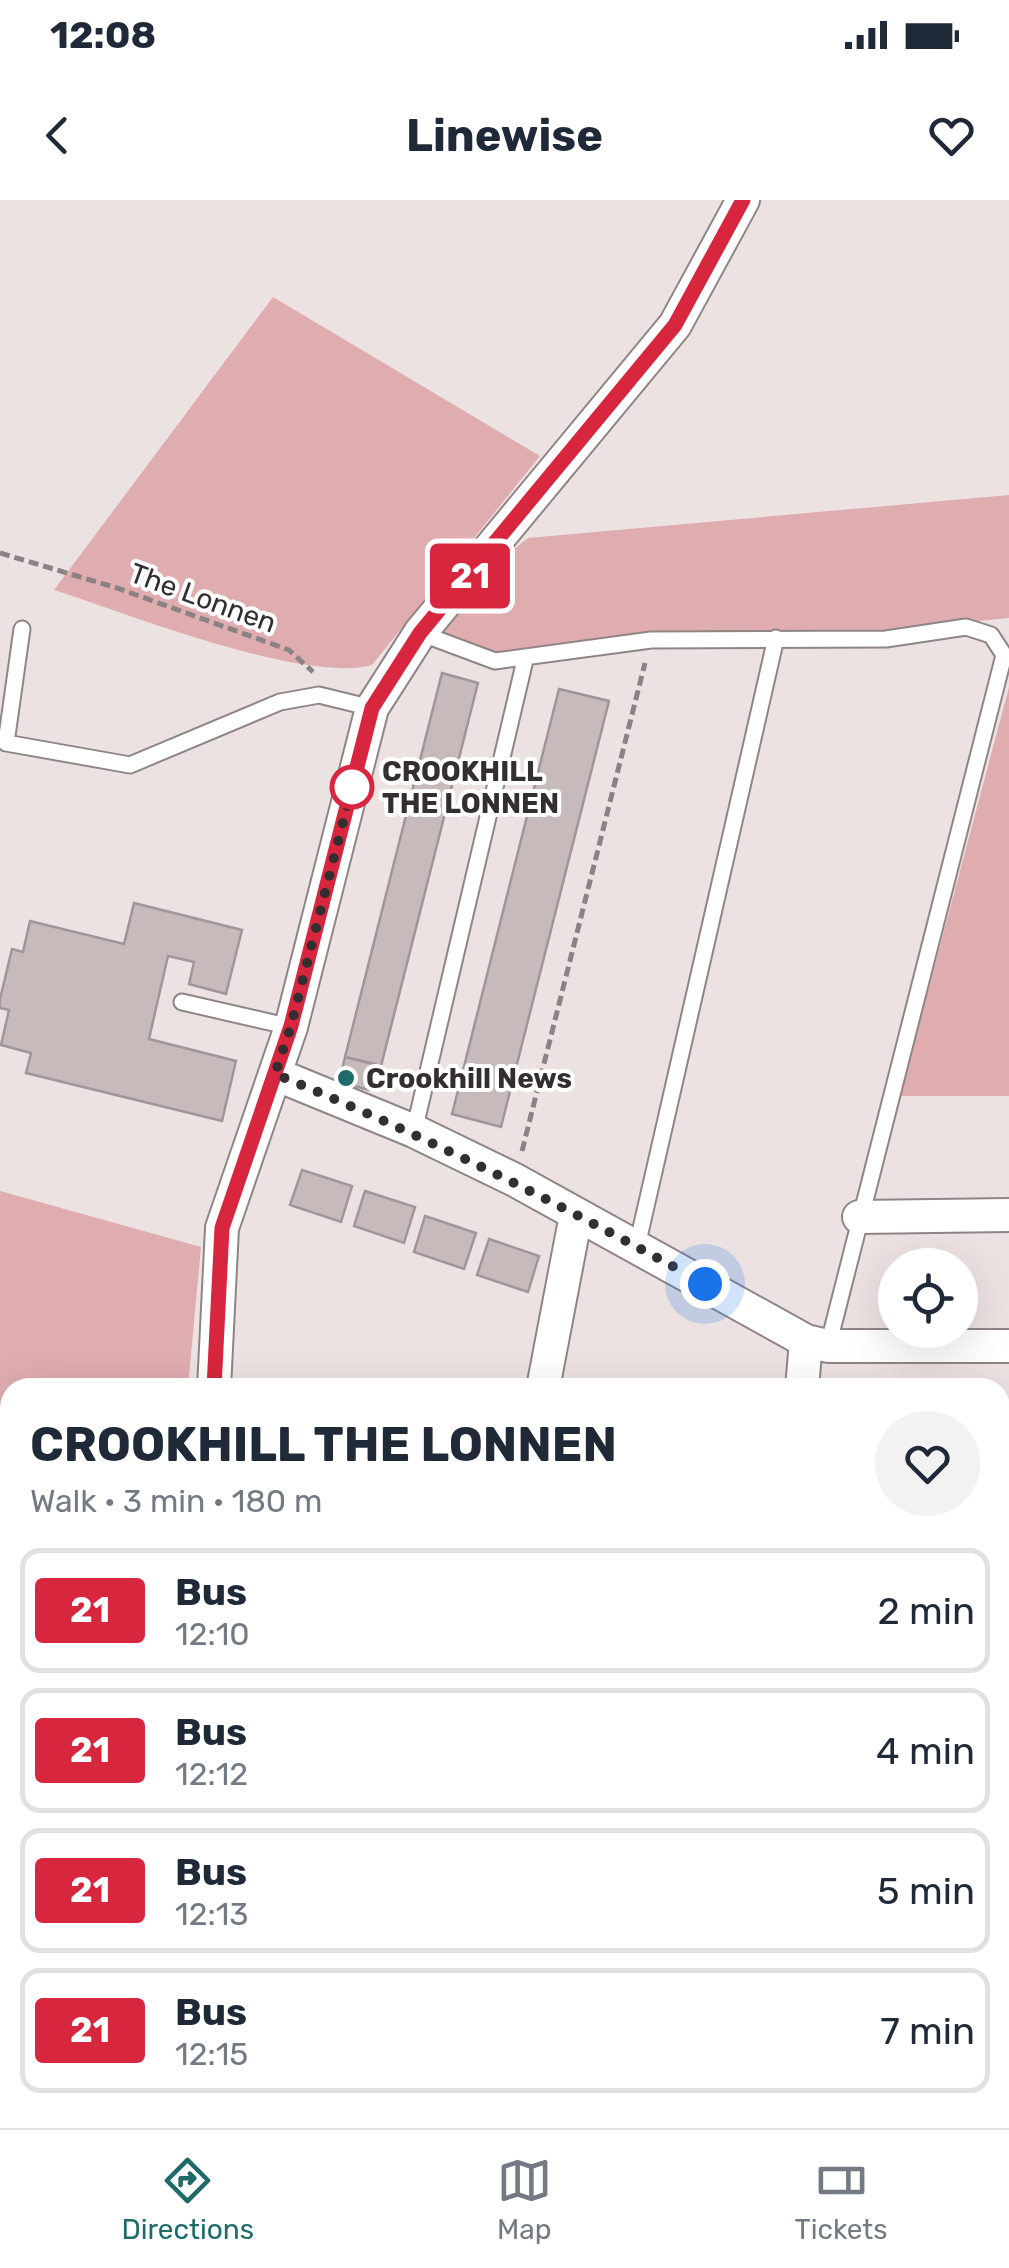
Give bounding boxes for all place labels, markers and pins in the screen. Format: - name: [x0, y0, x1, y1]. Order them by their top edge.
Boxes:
- place label: CROOKHILL THE LONNEN: [382, 755, 559, 820]
- marker: CROOKHILL THE LONNEN: [331, 766, 373, 808]
- place label: Crookhill News: [366, 1062, 572, 1095]
- marker: Crookhill News: [335, 1067, 357, 1089]

